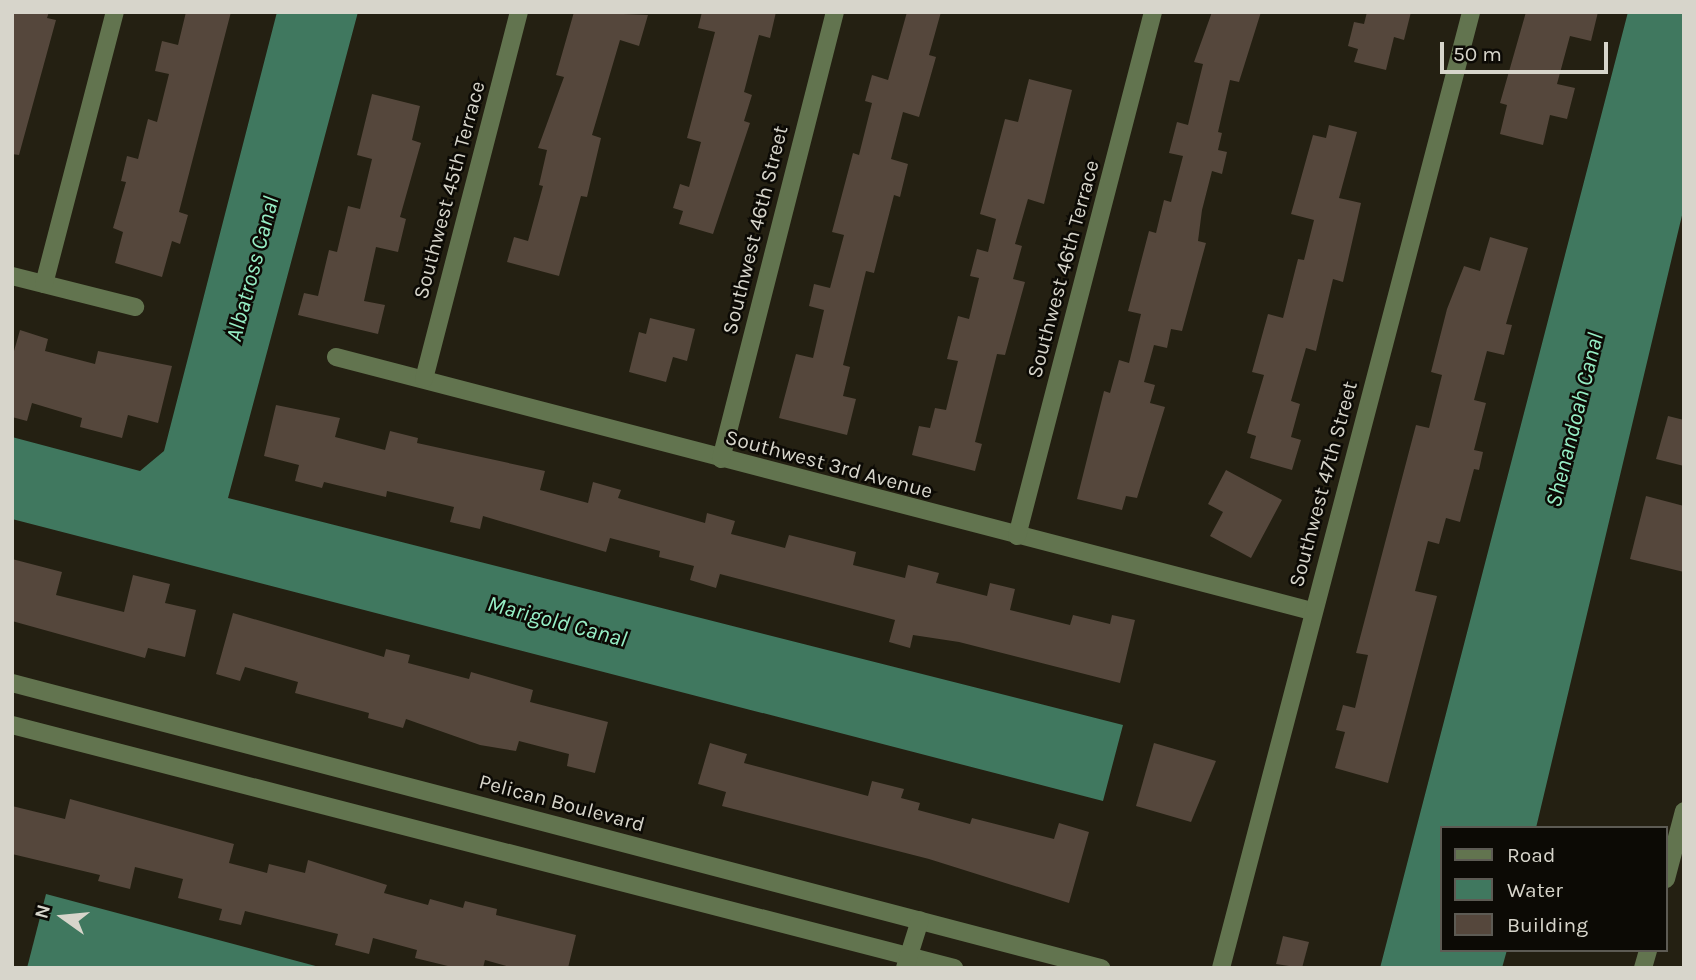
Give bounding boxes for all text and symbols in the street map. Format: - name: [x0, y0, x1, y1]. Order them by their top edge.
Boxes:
- scale bar: [1444, 28, 1612, 72]
- text: 50 m: [1453, 42, 1502, 66]
- street label: Southwest 45th Terrace: [408, 78, 490, 302]
- street label: Southwest 46th Street: [717, 123, 793, 337]
- street label: Southwest 46th Terrace: [1022, 157, 1104, 381]
- water label: Albatross Canal: [220, 193, 286, 345]
- water label: Shenandoah Canal: [1540, 330, 1610, 510]
- street label: Southwest 47th Street: [1283, 378, 1363, 590]
- street label: Southwest 3rd Avenue: [722, 424, 936, 504]
- water label: Marigold Canal: [484, 590, 630, 654]
- street label: Pelican Boulevard: [476, 769, 648, 837]
- legend: [1440, 826, 1668, 952]
- text: Road: [1507, 843, 1555, 867]
- text: Water: [1507, 878, 1563, 902]
- north arrow: [28, 882, 98, 952]
- text: N: [30, 902, 55, 921]
- text: Building: [1507, 913, 1588, 937]

